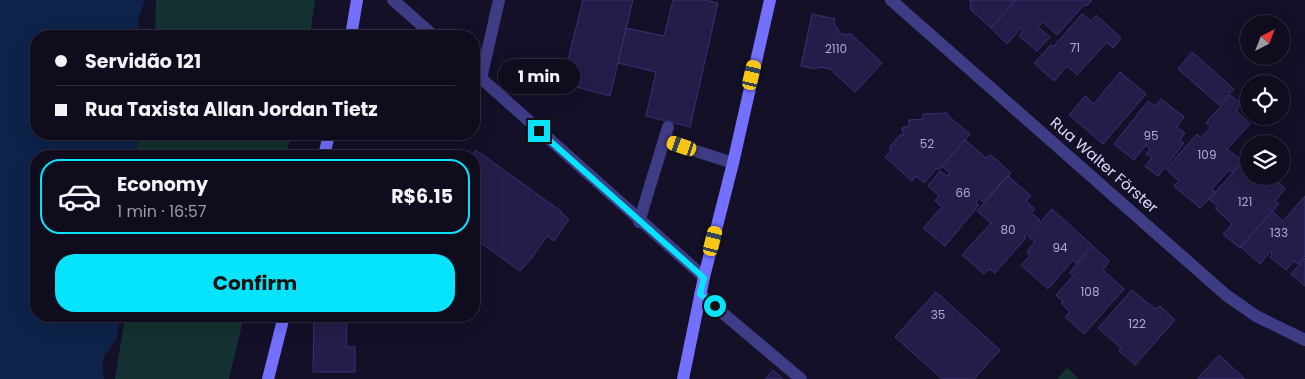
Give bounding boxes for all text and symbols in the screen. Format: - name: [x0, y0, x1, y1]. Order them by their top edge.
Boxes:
- north arrow: [1240, 15, 1290, 65]
- map controls: [1240, 15, 1290, 185]
- house number: 71: [1070, 39, 1080, 56]
- house number: 2110: [825, 40, 847, 57]
- text: Servidão 121: [85, 48, 201, 75]
- callout: 1 min: [498, 58, 580, 94]
- car: [741, 59, 762, 91]
- text: 1 min: [518, 65, 560, 88]
- button: locate: [1240, 75, 1290, 125]
- text: Rua Taxista Allan Jordan Tietz: [85, 96, 378, 123]
- street label: Rua Walter Förster: [1046, 112, 1163, 218]
- route end: [528, 120, 550, 142]
- house number: 95: [1143, 127, 1159, 144]
- car: [665, 134, 698, 158]
- house number: 52: [920, 135, 934, 152]
- button: layers: [1240, 135, 1290, 185]
- house number: 109: [1198, 146, 1216, 163]
- text: Economy: [117, 171, 208, 198]
- icon: car: [57, 174, 102, 219]
- text: R$6.15: [391, 183, 453, 210]
- house number: 66: [955, 184, 971, 201]
- house number: 121: [1238, 193, 1252, 210]
- text: 1 min · 16:57: [117, 200, 206, 223]
- house number: 80: [1000, 221, 1016, 238]
- house number: 133: [1270, 224, 1288, 241]
- car: [702, 225, 723, 257]
- house number: 94: [1052, 239, 1068, 256]
- button: Confirm: [55, 254, 455, 312]
- house number: 108: [1081, 283, 1099, 300]
- route start: [704, 295, 726, 317]
- house number: 35: [931, 306, 945, 323]
- house number: 122: [1128, 315, 1146, 332]

